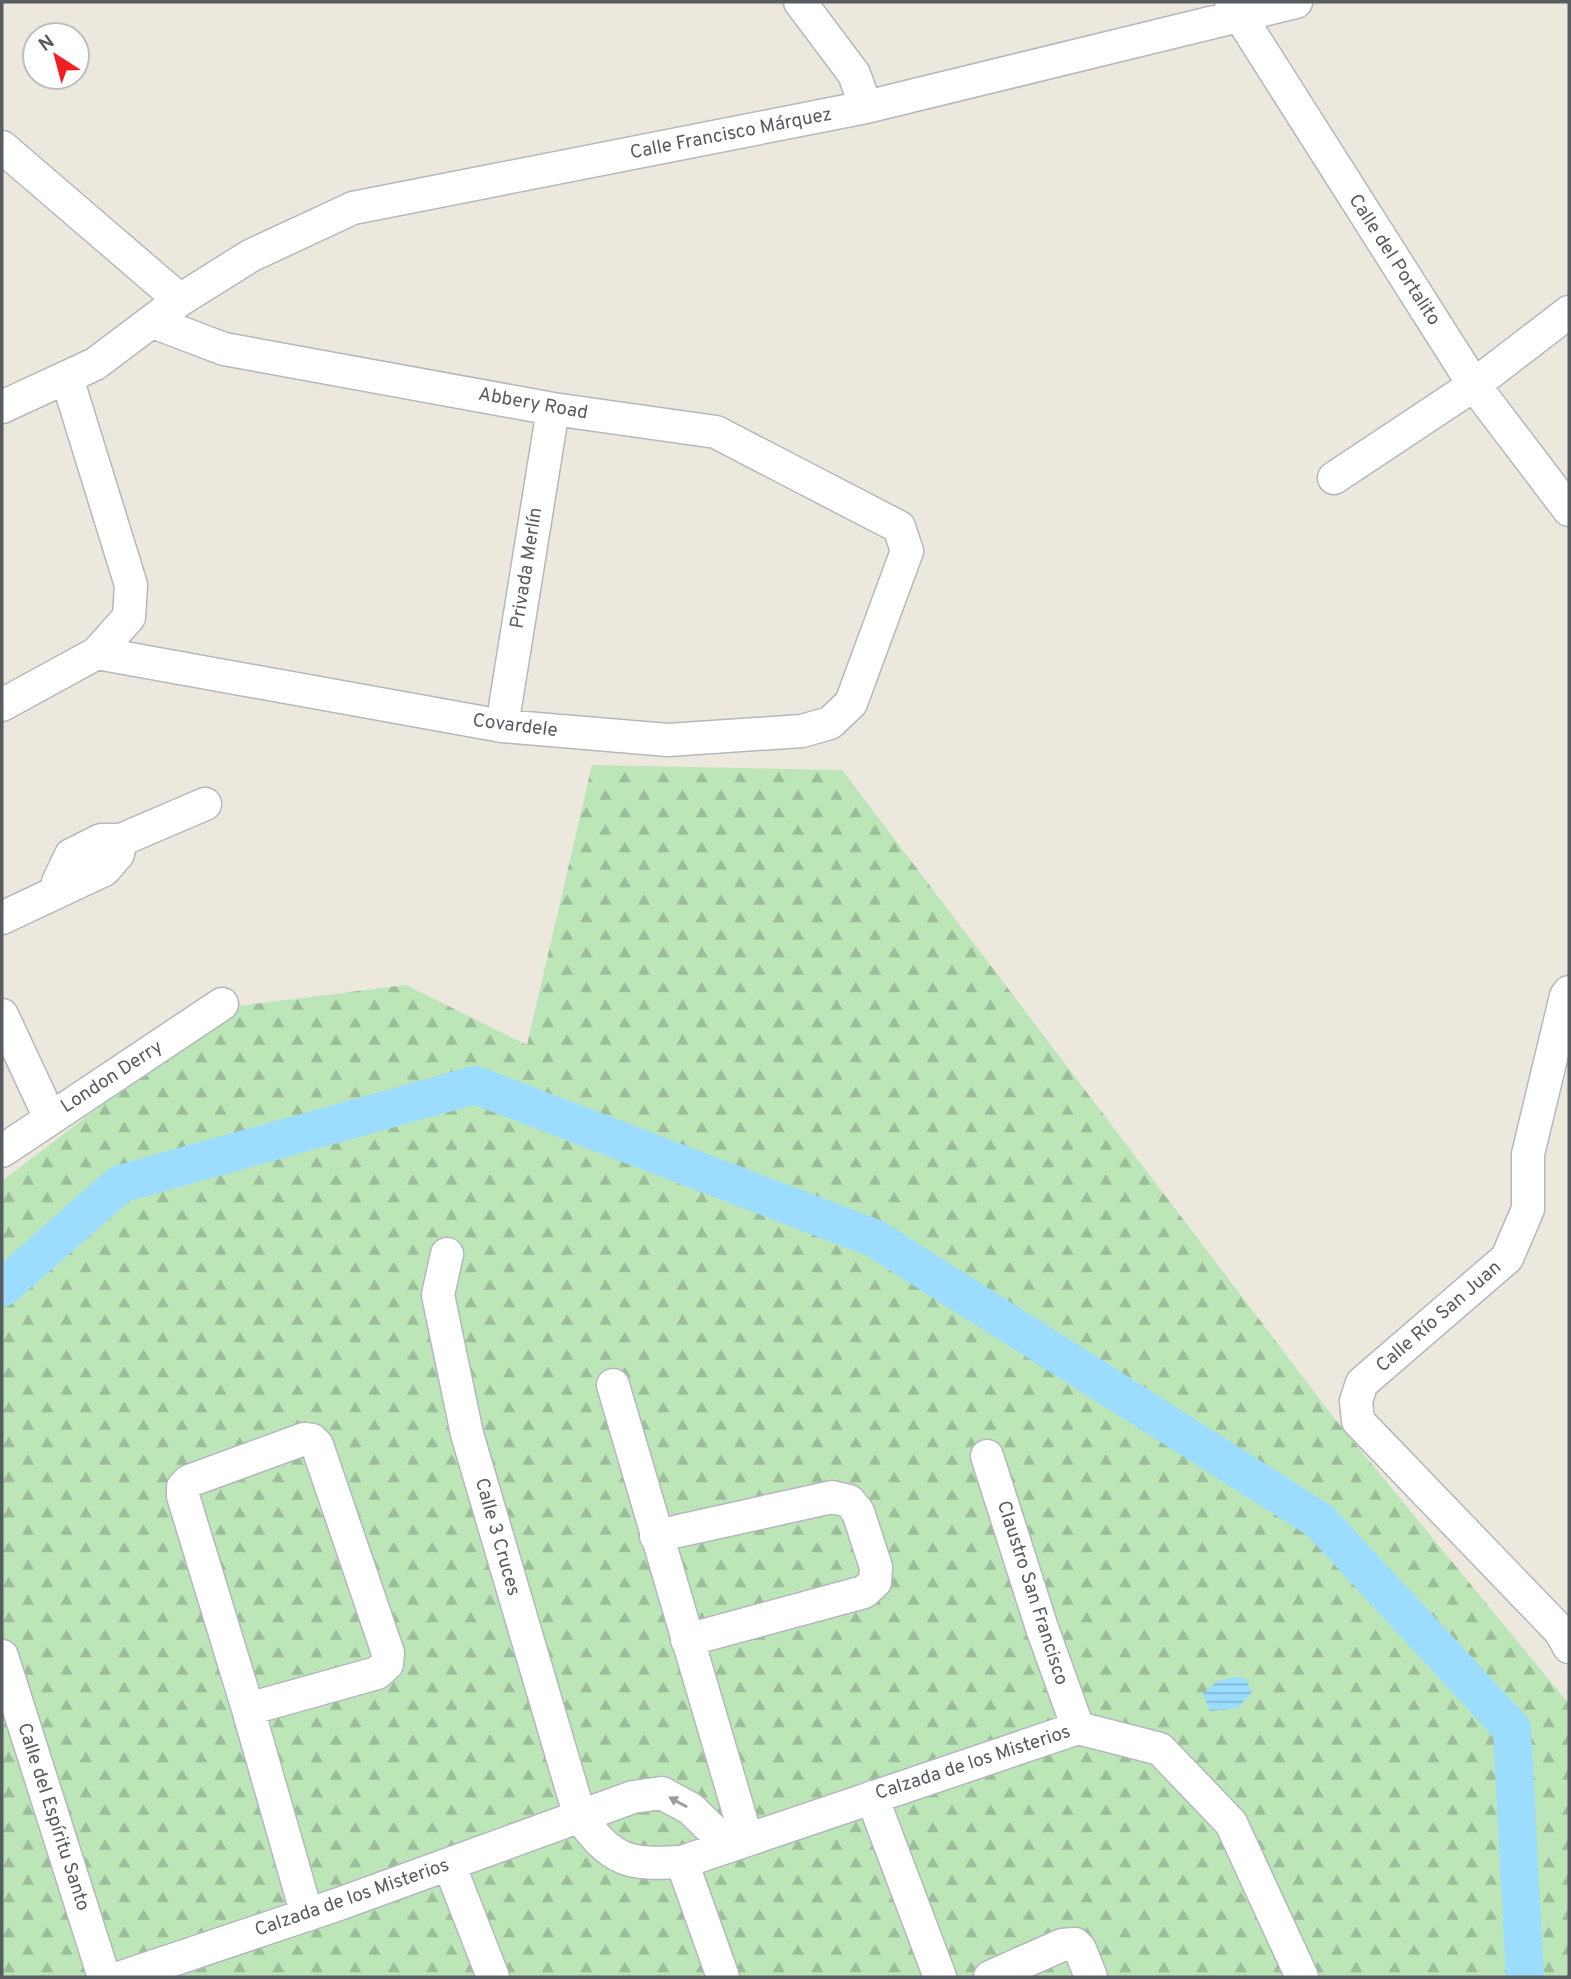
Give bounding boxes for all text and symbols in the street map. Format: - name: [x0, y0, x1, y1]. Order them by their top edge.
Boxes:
- north arrow: [21, 21, 91, 91]
- text: N: [35, 30, 60, 58]
- street label: Calle Francisco Márquez: [628, 103, 834, 165]
- street label: Calle del Portalito: [1343, 190, 1445, 330]
- street label: Abbery Road: [476, 383, 590, 425]
- street label: Privada Merlín: [506, 506, 548, 630]
- street label: Covardele: [471, 709, 559, 743]
- street label: London Derry: [57, 1035, 167, 1119]
- street label: Calle Río San Juan: [1371, 1256, 1507, 1378]
- street label: Calle 3 Cruces: [469, 1475, 525, 1599]
- street label: Claustro San Francisco: [991, 1498, 1073, 1688]
- street label: Calle del Espíritu Santo: [11, 1720, 95, 1914]
- street label: Calzada de los Misterios: [872, 1720, 1074, 1806]
- one-way arrow: [668, 1796, 687, 1808]
- street label: Calzada de los Misterios: [252, 1853, 452, 1943]

